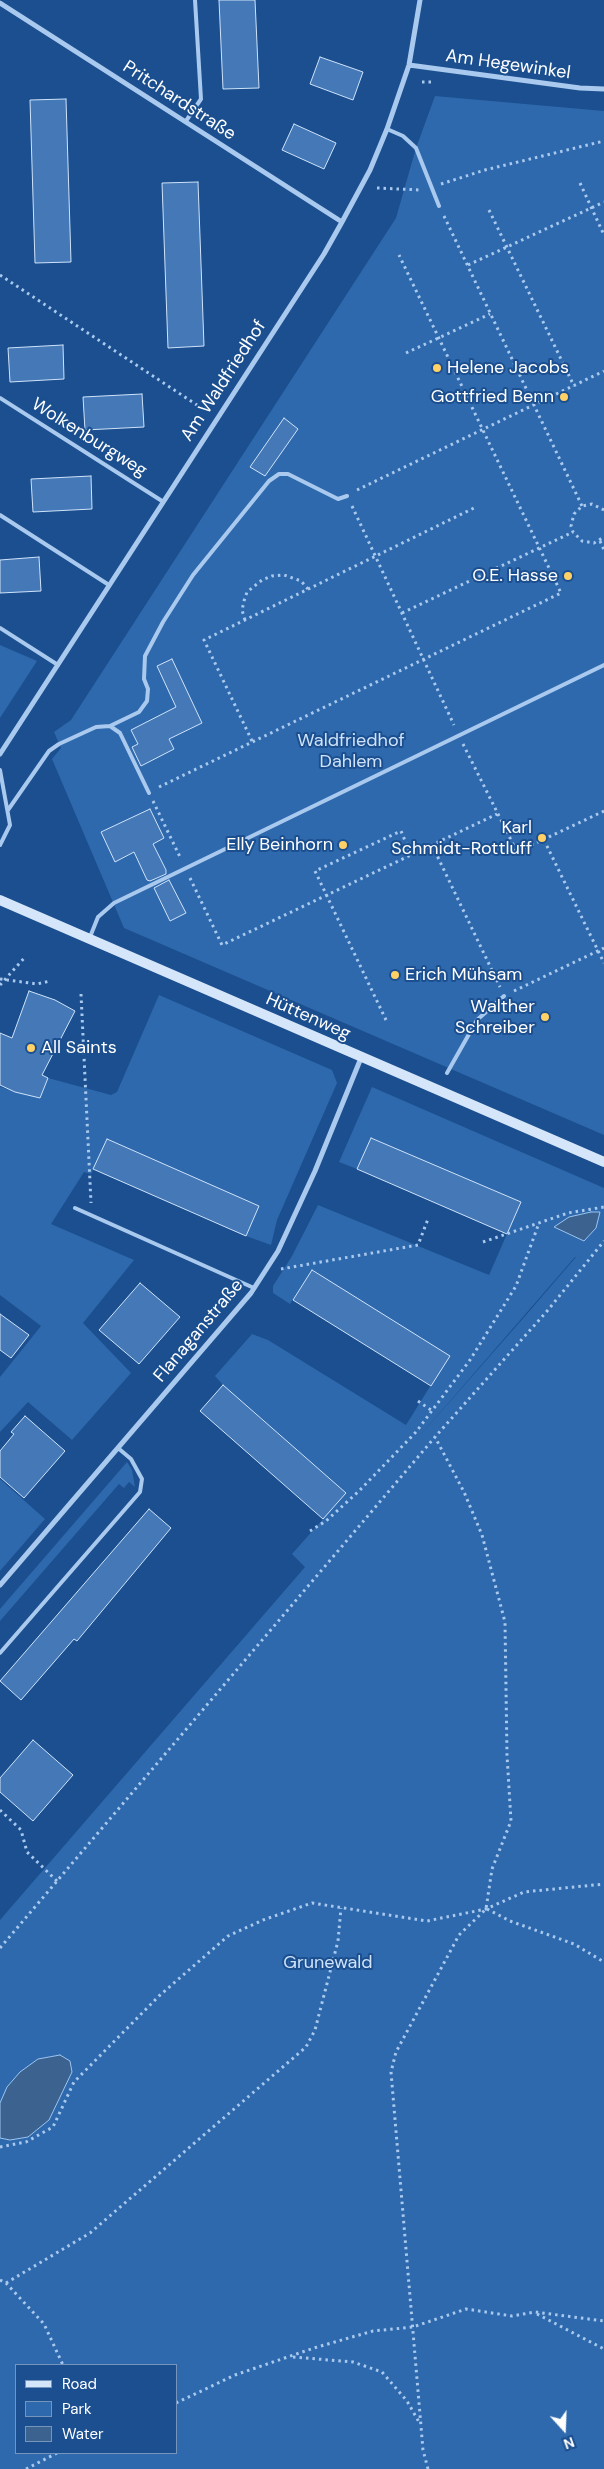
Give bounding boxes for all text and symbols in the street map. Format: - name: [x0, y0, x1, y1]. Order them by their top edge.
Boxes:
- street label: Am Hegewinkel: [444, 46, 572, 84]
- street label: Pritchardstraße: [118, 56, 240, 146]
- street label: Am Waldfriedhof: [177, 316, 271, 446]
- place label: Helene Jacobs: [447, 357, 569, 379]
- marker: Helene Jacobs: [431, 362, 443, 374]
- place label: Gottfried Benn: [431, 386, 554, 408]
- marker: Gottfried Benn: [558, 391, 570, 403]
- street label: Wolkenburgweg: [27, 394, 151, 482]
- place label: O.E. Hasse: [472, 565, 558, 587]
- marker: O.E. Hasse: [562, 570, 574, 582]
- park label: Waldfriedhof Dahlem: [297, 730, 405, 772]
- place label: Karl Schmidt-Rottluff: [391, 817, 532, 860]
- marker: Karl Schmidt-Rottluff: [536, 832, 548, 844]
- place label: Elly Beinhorn: [226, 834, 333, 856]
- marker: Elly Beinhorn: [337, 839, 349, 851]
- place label: Erich Mühsam: [405, 964, 522, 986]
- marker: Erich Mühsam: [389, 969, 401, 981]
- street label: Hüttenweg: [262, 989, 354, 1045]
- place label: Walther Schreiber: [455, 996, 535, 1038]
- marker: Walther Schreiber: [539, 1011, 551, 1023]
- place label: All Saints: [41, 1037, 117, 1059]
- marker: All Saints: [25, 1042, 37, 1054]
- street label: Flanaganstraße: [150, 1275, 248, 1387]
- park label: Grunewald: [283, 1952, 373, 1974]
- legend: [15, 2364, 178, 2454]
- text: Road: [62, 2374, 97, 2394]
- text: Park: [62, 2399, 92, 2419]
- north arrow: [539, 2404, 589, 2454]
- text: Water: [62, 2424, 103, 2444]
- text: N: [561, 2433, 577, 2453]

